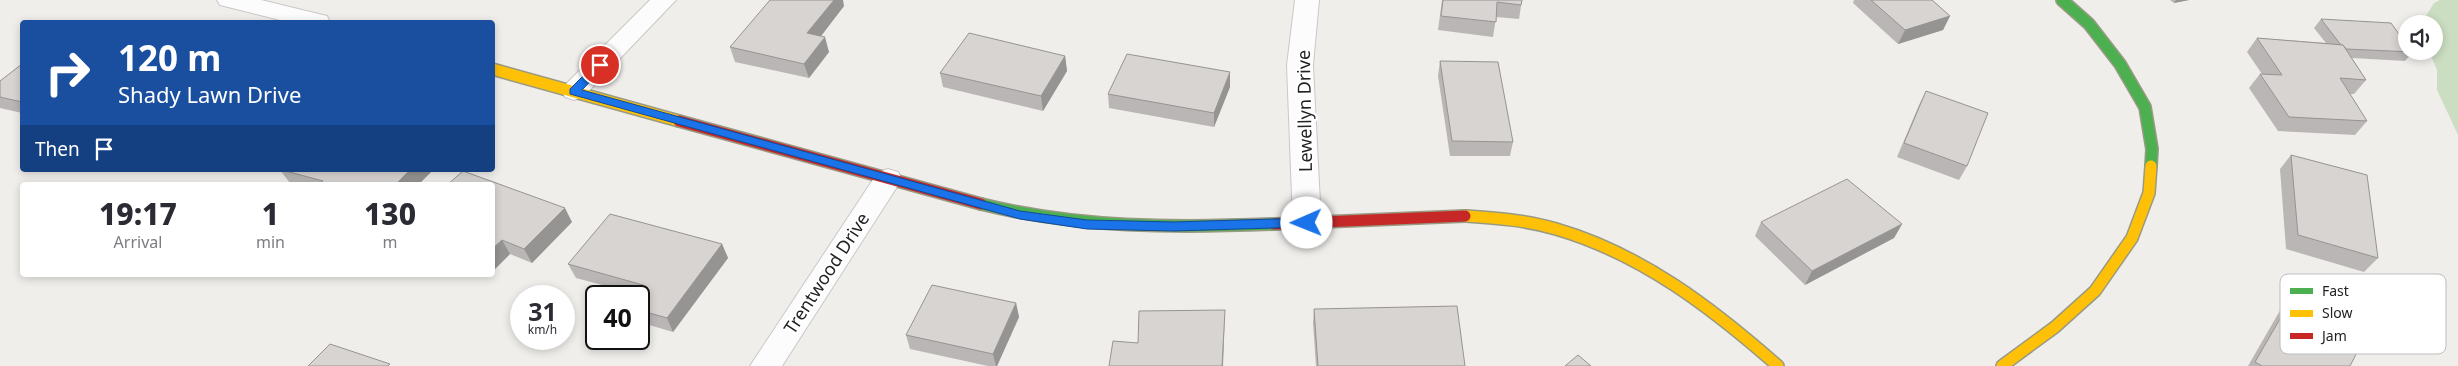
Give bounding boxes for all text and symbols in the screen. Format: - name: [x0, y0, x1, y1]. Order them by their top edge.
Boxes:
- map controls: [2398, 15, 2443, 60]
- button: sound: [2398, 15, 2443, 60]
- text: 120 m: [118, 34, 221, 81]
- icon: right: [35, 40, 100, 105]
- pin: [579, 44, 621, 86]
- street label: Lewellyn Drive: [1291, 50, 1317, 172]
- icon: arrive: [586, 51, 614, 79]
- text: Shady Lawn Drive: [118, 79, 301, 109]
- icon: arrive: [90, 135, 118, 163]
- text: Then: [35, 136, 80, 162]
- text: 19:17: [99, 193, 177, 234]
- text: 1: [262, 193, 279, 234]
- text: 130: [364, 193, 416, 234]
- position arrow: [1280, 196, 1332, 248]
- street label: Trentwood Drive: [778, 208, 874, 338]
- text: Arrival: [114, 231, 162, 253]
- text: min: [256, 231, 285, 253]
- text: m: [382, 231, 397, 253]
- legend: [2280, 274, 2446, 354]
- text: Fast: [2322, 281, 2349, 300]
- speed limit sign: 40: [585, 285, 650, 350]
- text: 31: [528, 294, 557, 328]
- text: Slow: [2322, 303, 2353, 322]
- text: km/h: [528, 321, 557, 338]
- text: Jam: [2320, 326, 2347, 345]

